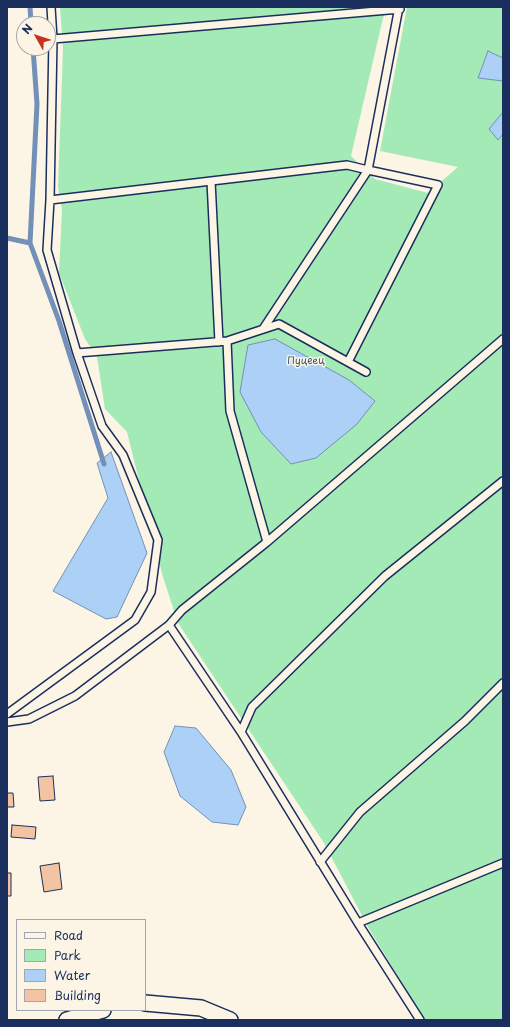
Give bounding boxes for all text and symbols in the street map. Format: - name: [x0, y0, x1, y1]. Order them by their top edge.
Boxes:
- north arrow: [16, 16, 56, 56]
- text: N: [18, 20, 36, 37]
- park label: Пуцеец: [287, 355, 325, 367]
- legend: [16, 919, 146, 1011]
- text: Road: [54, 926, 83, 944]
- text: Park: [54, 946, 81, 964]
- text: Water: [54, 966, 90, 984]
- text: Building: [54, 986, 101, 1004]

